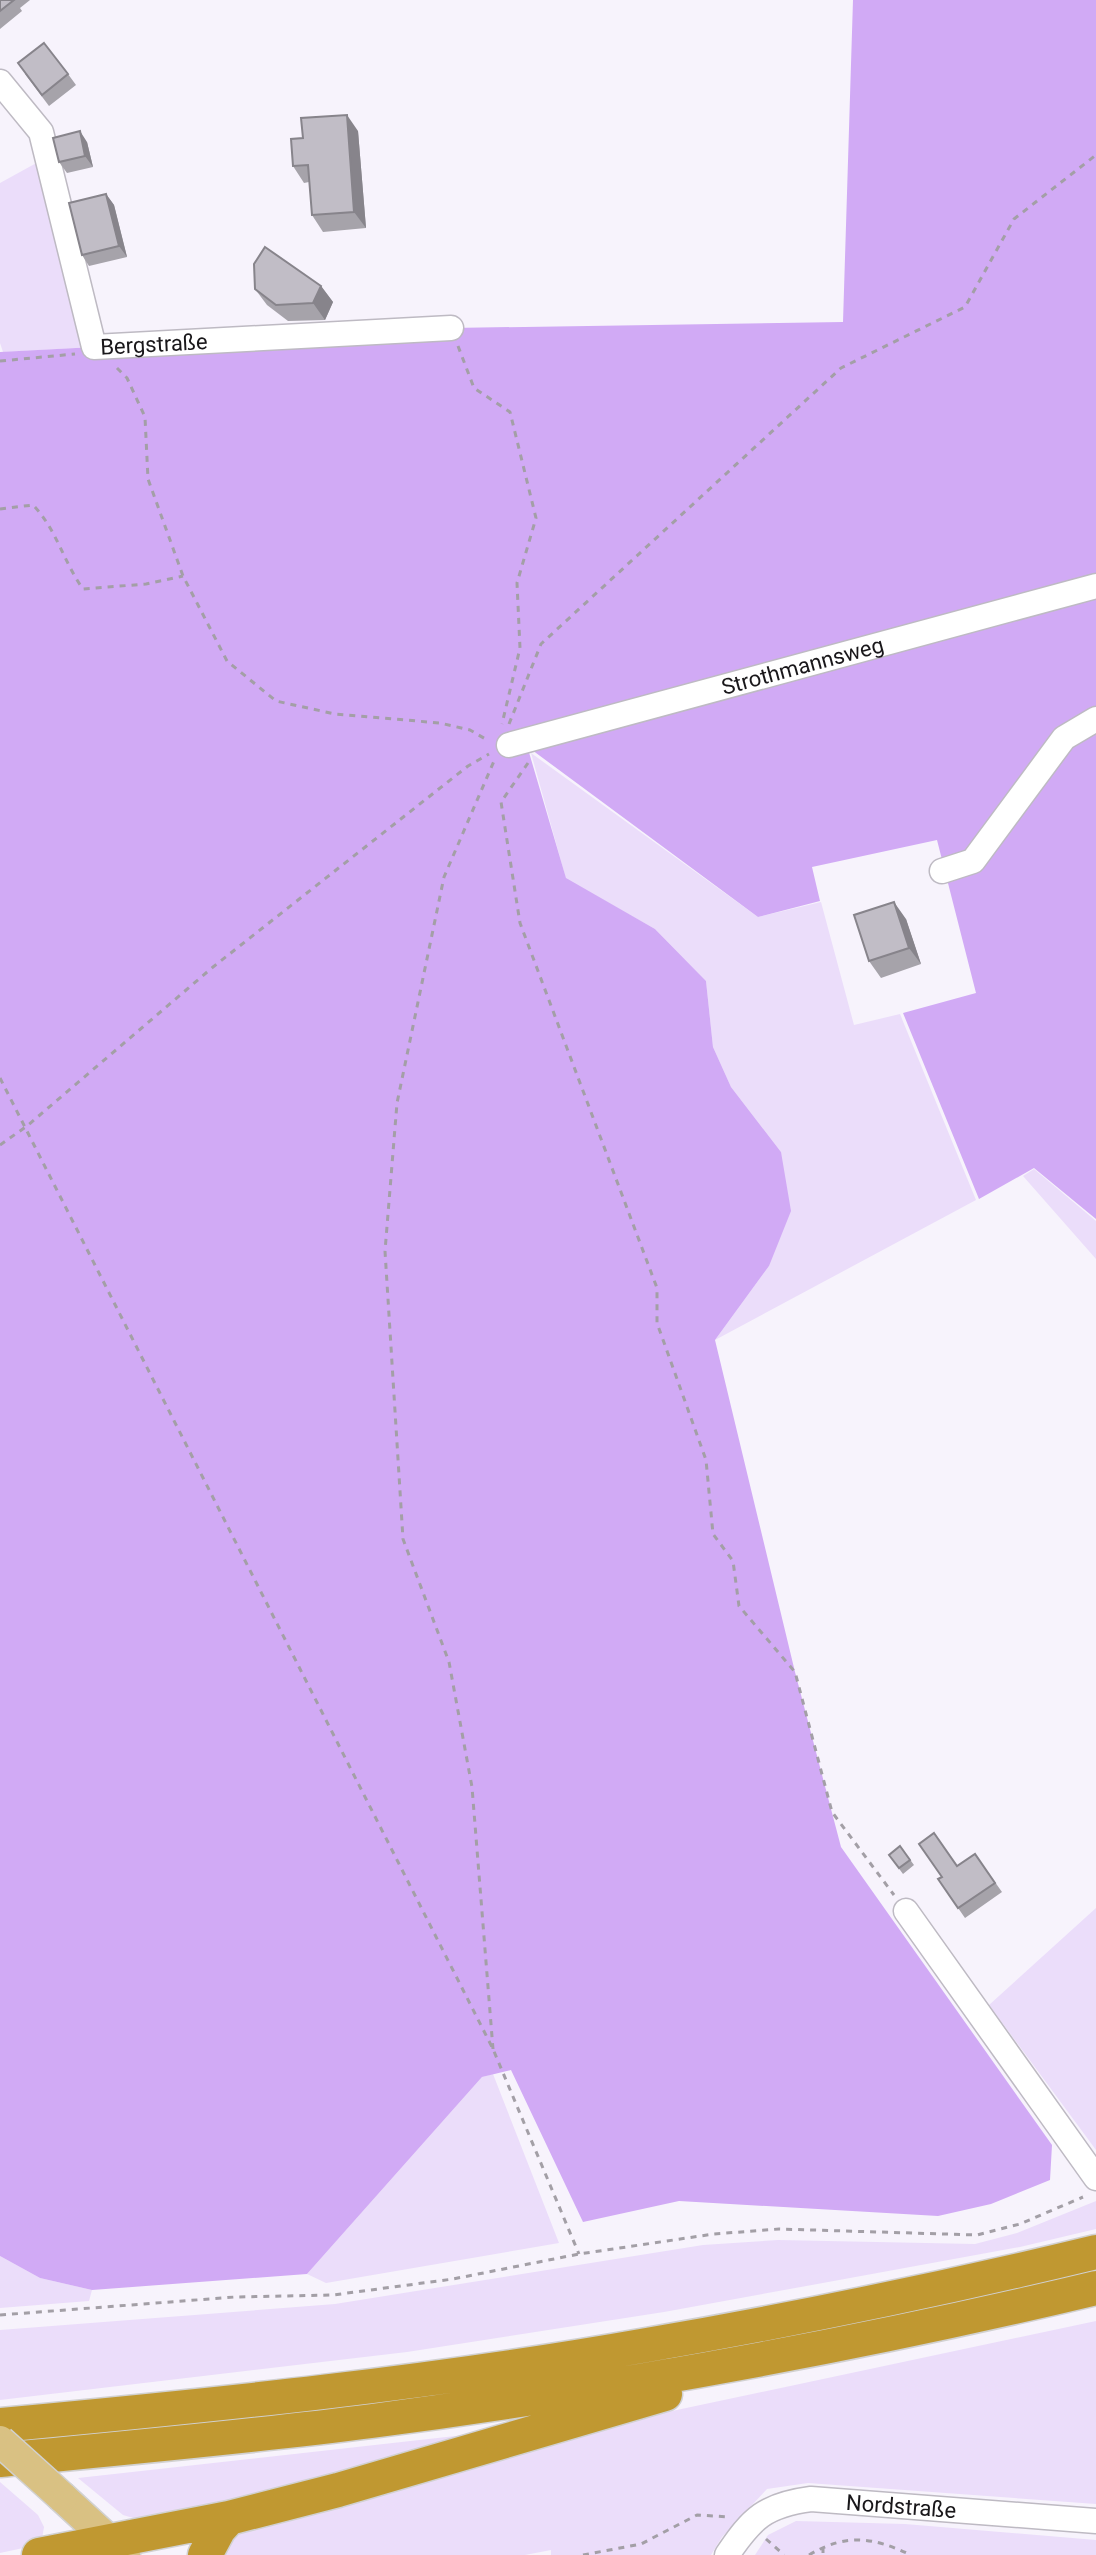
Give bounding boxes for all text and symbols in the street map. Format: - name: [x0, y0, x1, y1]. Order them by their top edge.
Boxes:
- street label: Bergstraße: [100, 329, 208, 360]
- street label: Strothmannsweg: [719, 632, 886, 700]
- street label: Nordstraße: [845, 2490, 957, 2523]

